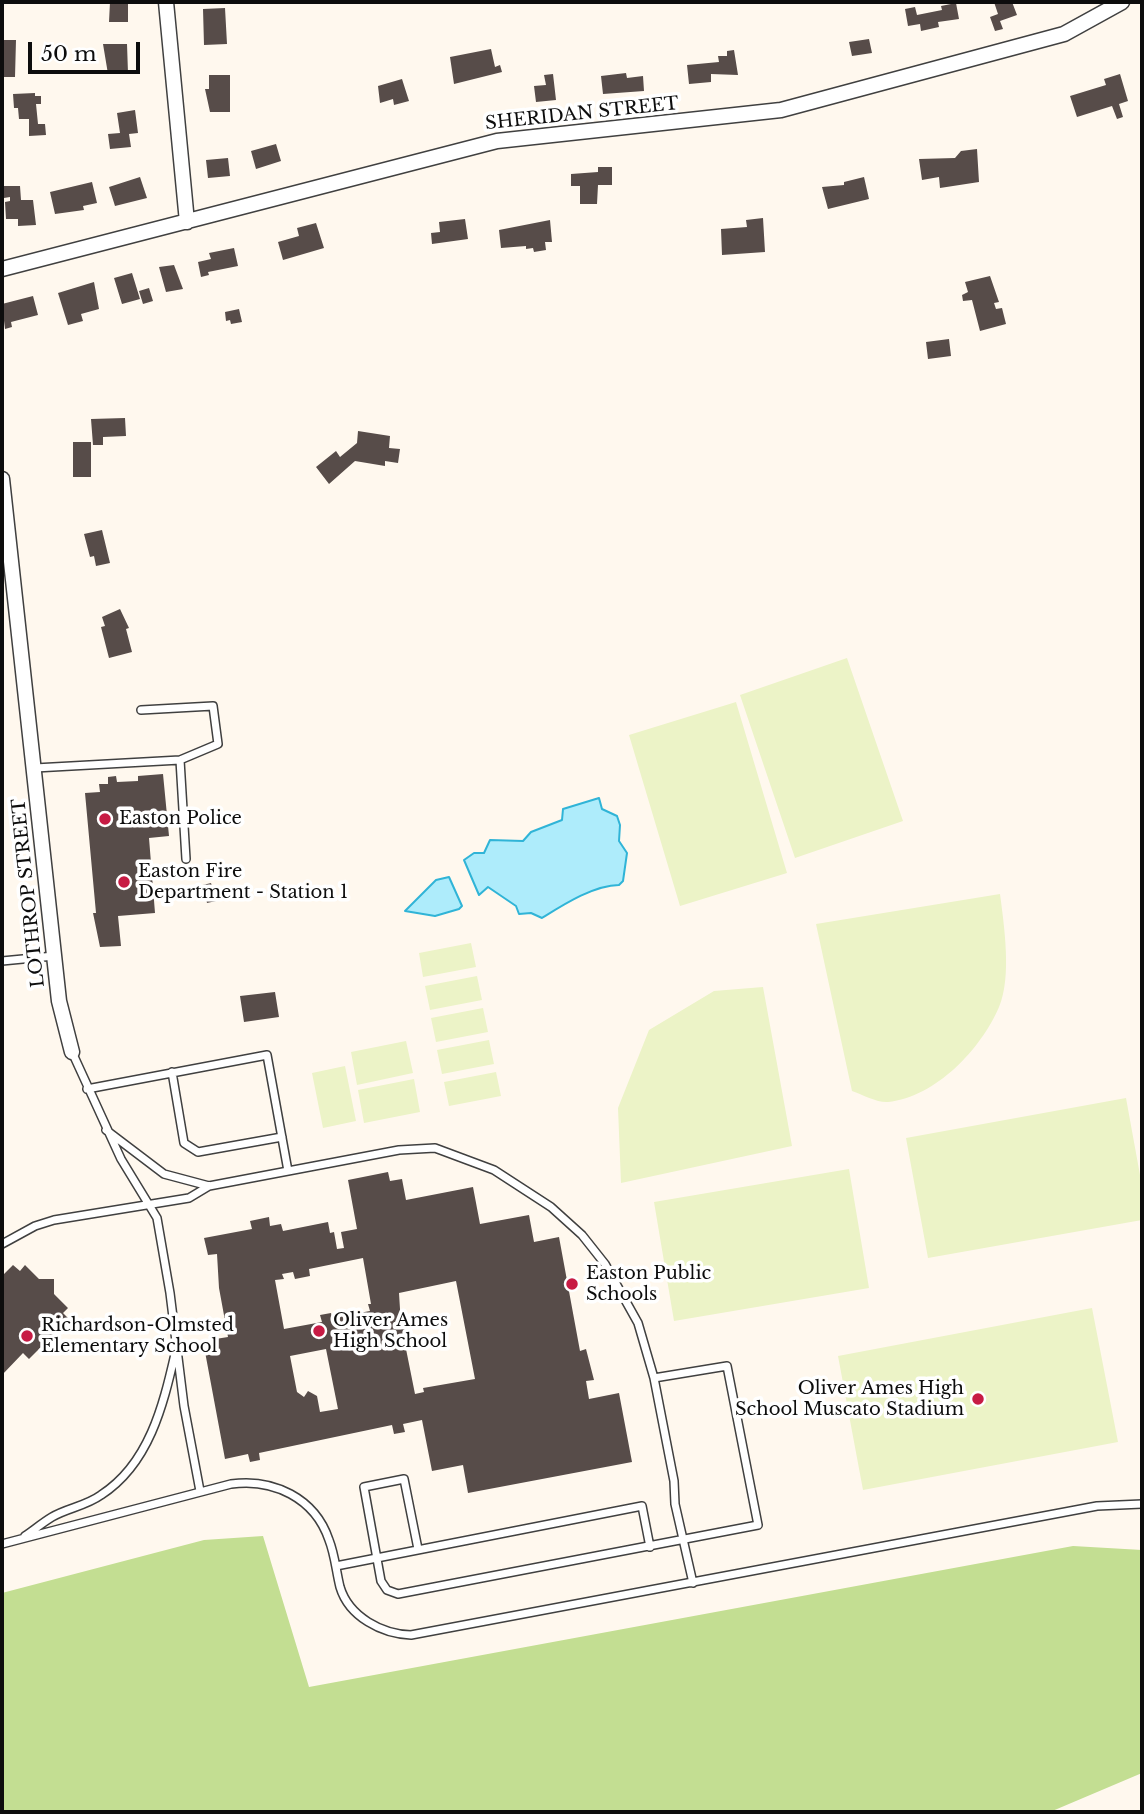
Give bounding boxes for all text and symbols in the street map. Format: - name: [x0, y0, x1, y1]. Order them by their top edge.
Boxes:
- scale bar: [32, 28, 144, 72]
- text: 50 m: [41, 41, 96, 67]
- street label: SHERIDAN STREET: [484, 93, 680, 135]
- street label: LOTHROP STREET: [8, 797, 50, 989]
- place label: Easton Police: [119, 808, 242, 830]
- marker: Easton Police: [97, 811, 113, 827]
- place label: Easton Fire Department - Station 1: [138, 861, 348, 903]
- marker: Easton Fire Department - Station 1: [116, 874, 132, 890]
- place label: Easton Public Schools: [586, 1263, 711, 1306]
- marker: Easton Public Schools: [564, 1276, 580, 1292]
- place label: Oliver Ames High School: [333, 1310, 448, 1352]
- place label: Richardson-Olmsted Elementary School: [41, 1315, 234, 1358]
- marker: Oliver Ames High School: [311, 1323, 327, 1339]
- marker: Richardson-Olmsted Elementary School: [19, 1328, 35, 1344]
- place label: Oliver Ames High School Muscato Stadium: [735, 1378, 964, 1420]
- marker: Oliver Ames High School Muscato Stadium: [970, 1391, 986, 1407]

